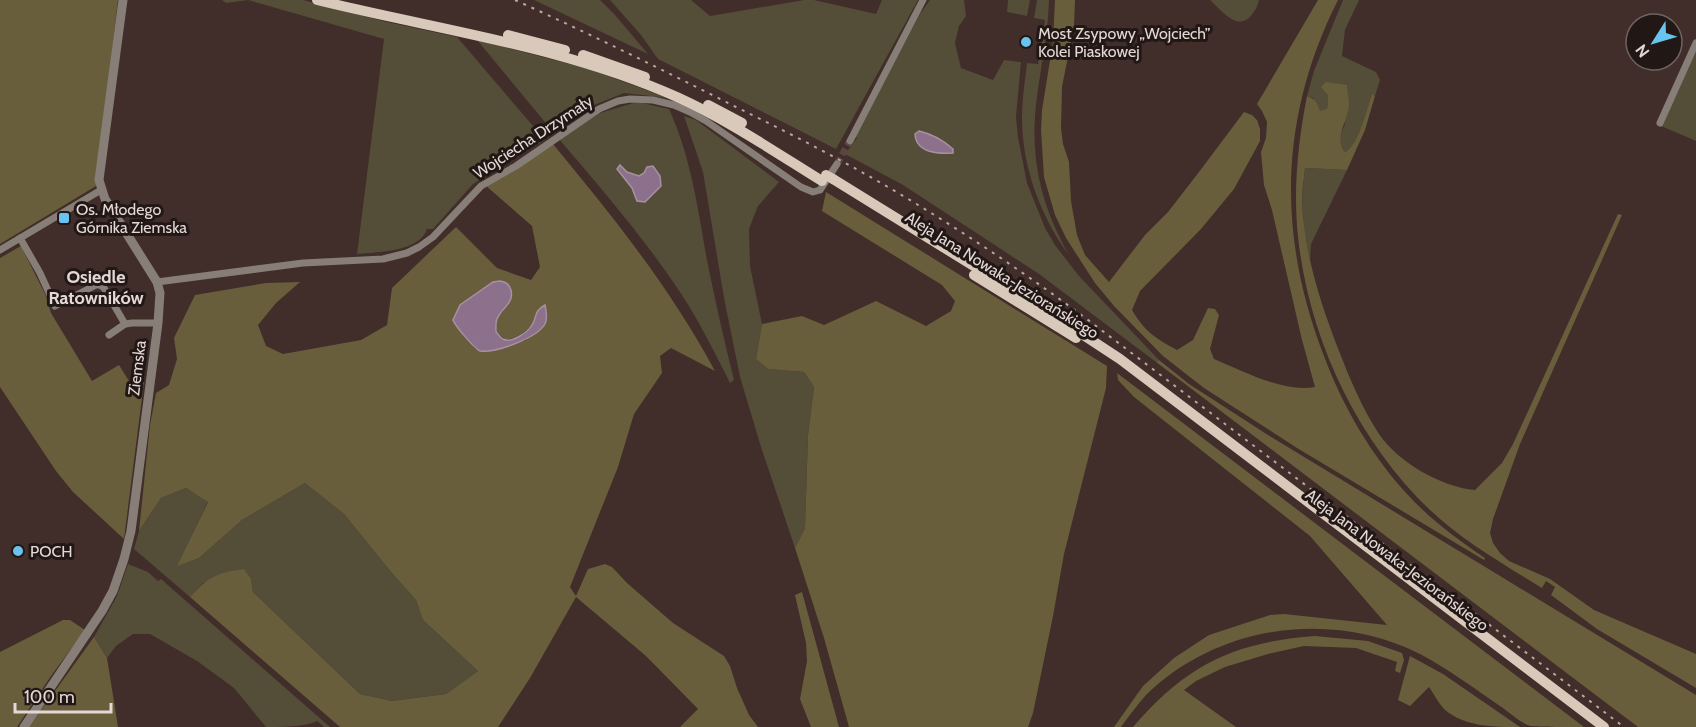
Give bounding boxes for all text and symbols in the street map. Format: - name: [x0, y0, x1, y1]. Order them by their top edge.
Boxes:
- north arrow: [1624, 12, 1684, 72]
- place label: Most Zsypowy „Wojciech” Kolei Piaskowej: [1038, 24, 1210, 61]
- marker: Most Zsypowy „Wojciech” Kolei Piaskowej: [1019, 35, 1033, 49]
- text: N: [1631, 40, 1653, 61]
- street label: Wojciecha Drzymały: [470, 91, 596, 183]
- place label: Os. Młodego Górnika Ziemska: [76, 200, 187, 237]
- street label: Aleja Jana Nowaka-Jeziorańskiego: [902, 208, 1102, 343]
- marker: Os. Młodego Górnika Ziemska: [57, 211, 71, 225]
- district label: Osiedle Ratowników: [48, 266, 144, 309]
- street label: Ziemska: [124, 339, 150, 397]
- street label: Aleja Jana Nowaka-Jeziorańskiego: [1302, 485, 1492, 635]
- place label: POCH: [30, 542, 73, 561]
- marker: POCH: [11, 544, 25, 558]
- scale bar: [15, 676, 111, 714]
- text: 100 m: [24, 686, 75, 708]

